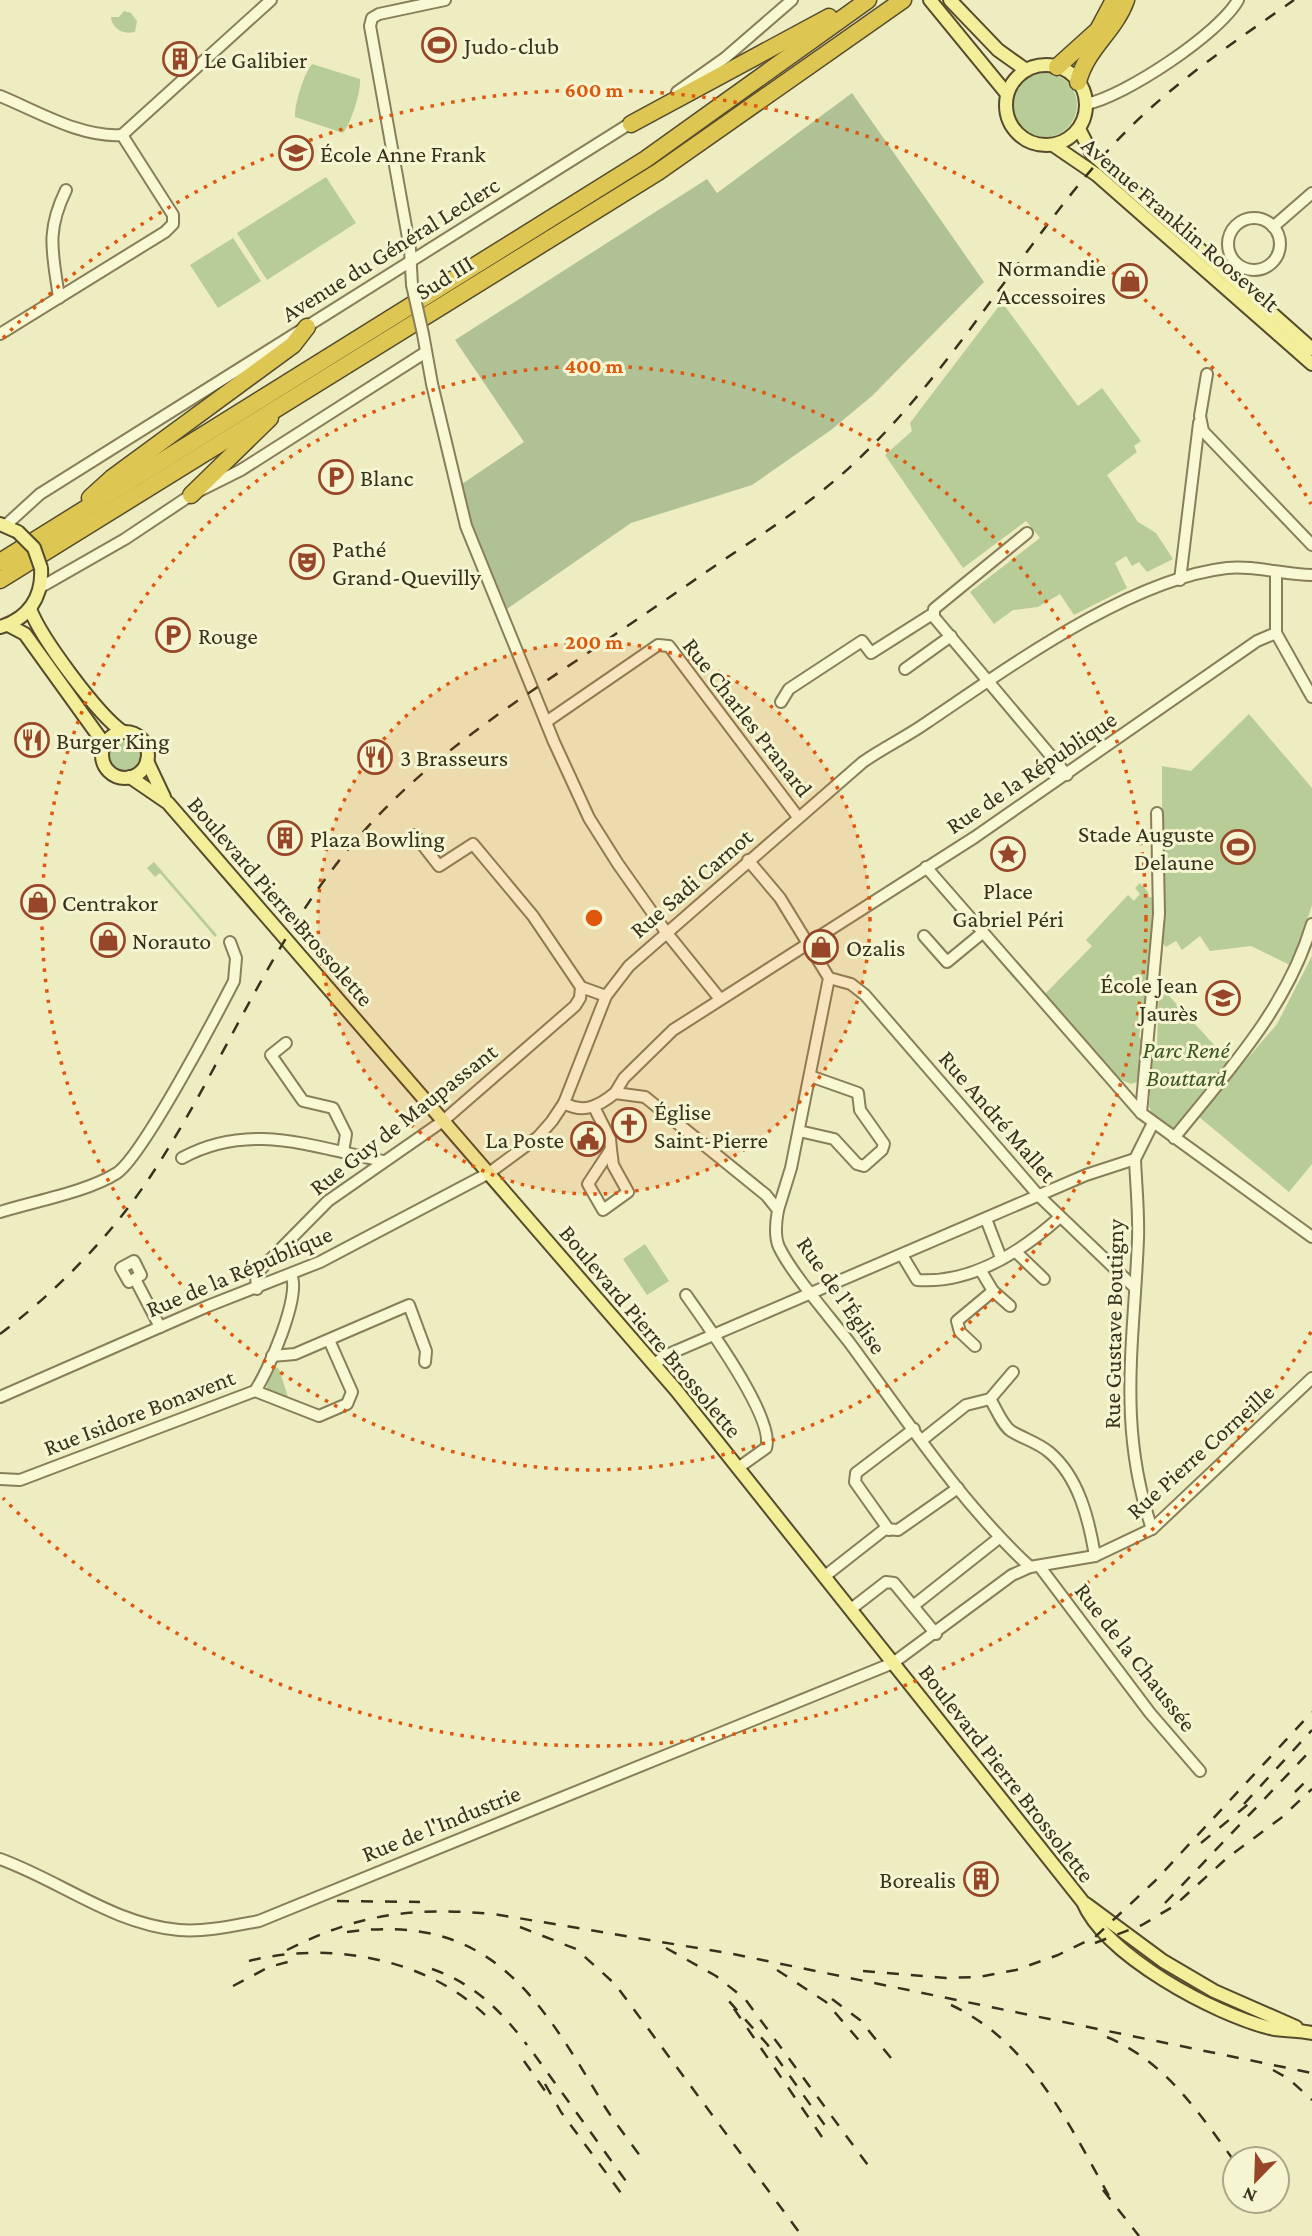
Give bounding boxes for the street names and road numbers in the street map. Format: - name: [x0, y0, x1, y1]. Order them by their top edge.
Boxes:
- street label: Avenue Franklin Roosevelt: [1077, 131, 1286, 318]
- street label: Avenue du Général Leclerc: [276, 171, 504, 327]
- street label: Sud III: [410, 249, 478, 305]
- street label: Rue Charles Pranard: [678, 632, 819, 802]
- street label: Rue de la République: [941, 705, 1121, 839]
- street label: Boulevard Pierre Brossolette: [183, 791, 379, 1011]
- street label: Rue Sadi Carnot: [624, 822, 758, 943]
- street label: Rue Guy de Maupassant: [304, 1037, 503, 1200]
- street label: Rue André Mallet: [934, 1045, 1063, 1188]
- street label: Rue Gustave Boutigny: [1098, 1218, 1128, 1429]
- street label: Boulevard Pierre Brossolette: [554, 1219, 748, 1443]
- street label: Rue de la République: [142, 1220, 336, 1322]
- street label: Rue de l'Église: [792, 1231, 892, 1359]
- street label: Rue Isidore Bonavent: [40, 1363, 239, 1461]
- street label: Rue Pierre Corneille: [1121, 1378, 1279, 1524]
- street label: Rue de la Chaussée: [1070, 1577, 1202, 1737]
- street label: Boulevard Pierre Brossolette: [914, 1659, 1100, 1887]
- street label: Rue de l'Industrie: [358, 1779, 524, 1867]

